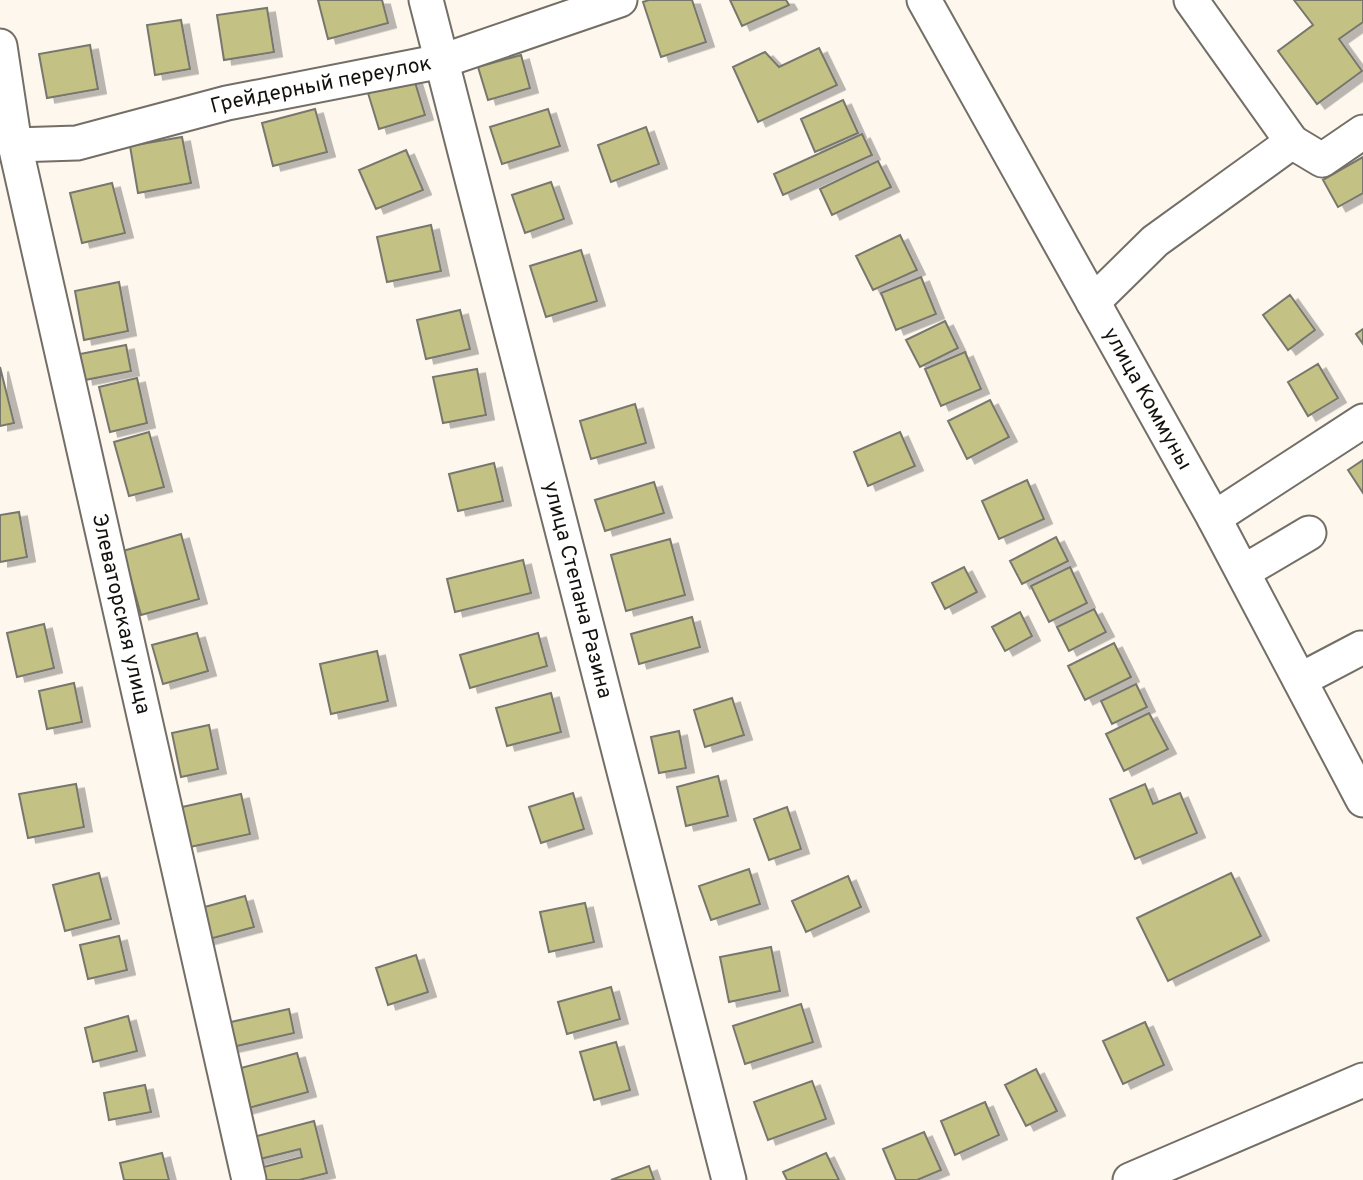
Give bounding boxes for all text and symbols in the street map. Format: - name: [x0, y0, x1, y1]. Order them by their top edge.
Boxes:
- street label: Грейдерный переулок: [208, 50, 434, 120]
- street label: улица Коммуны: [1097, 323, 1198, 475]
- street label: улица Степана Разина: [537, 478, 618, 701]
- street label: Элеваторская улица: [85, 511, 157, 717]

